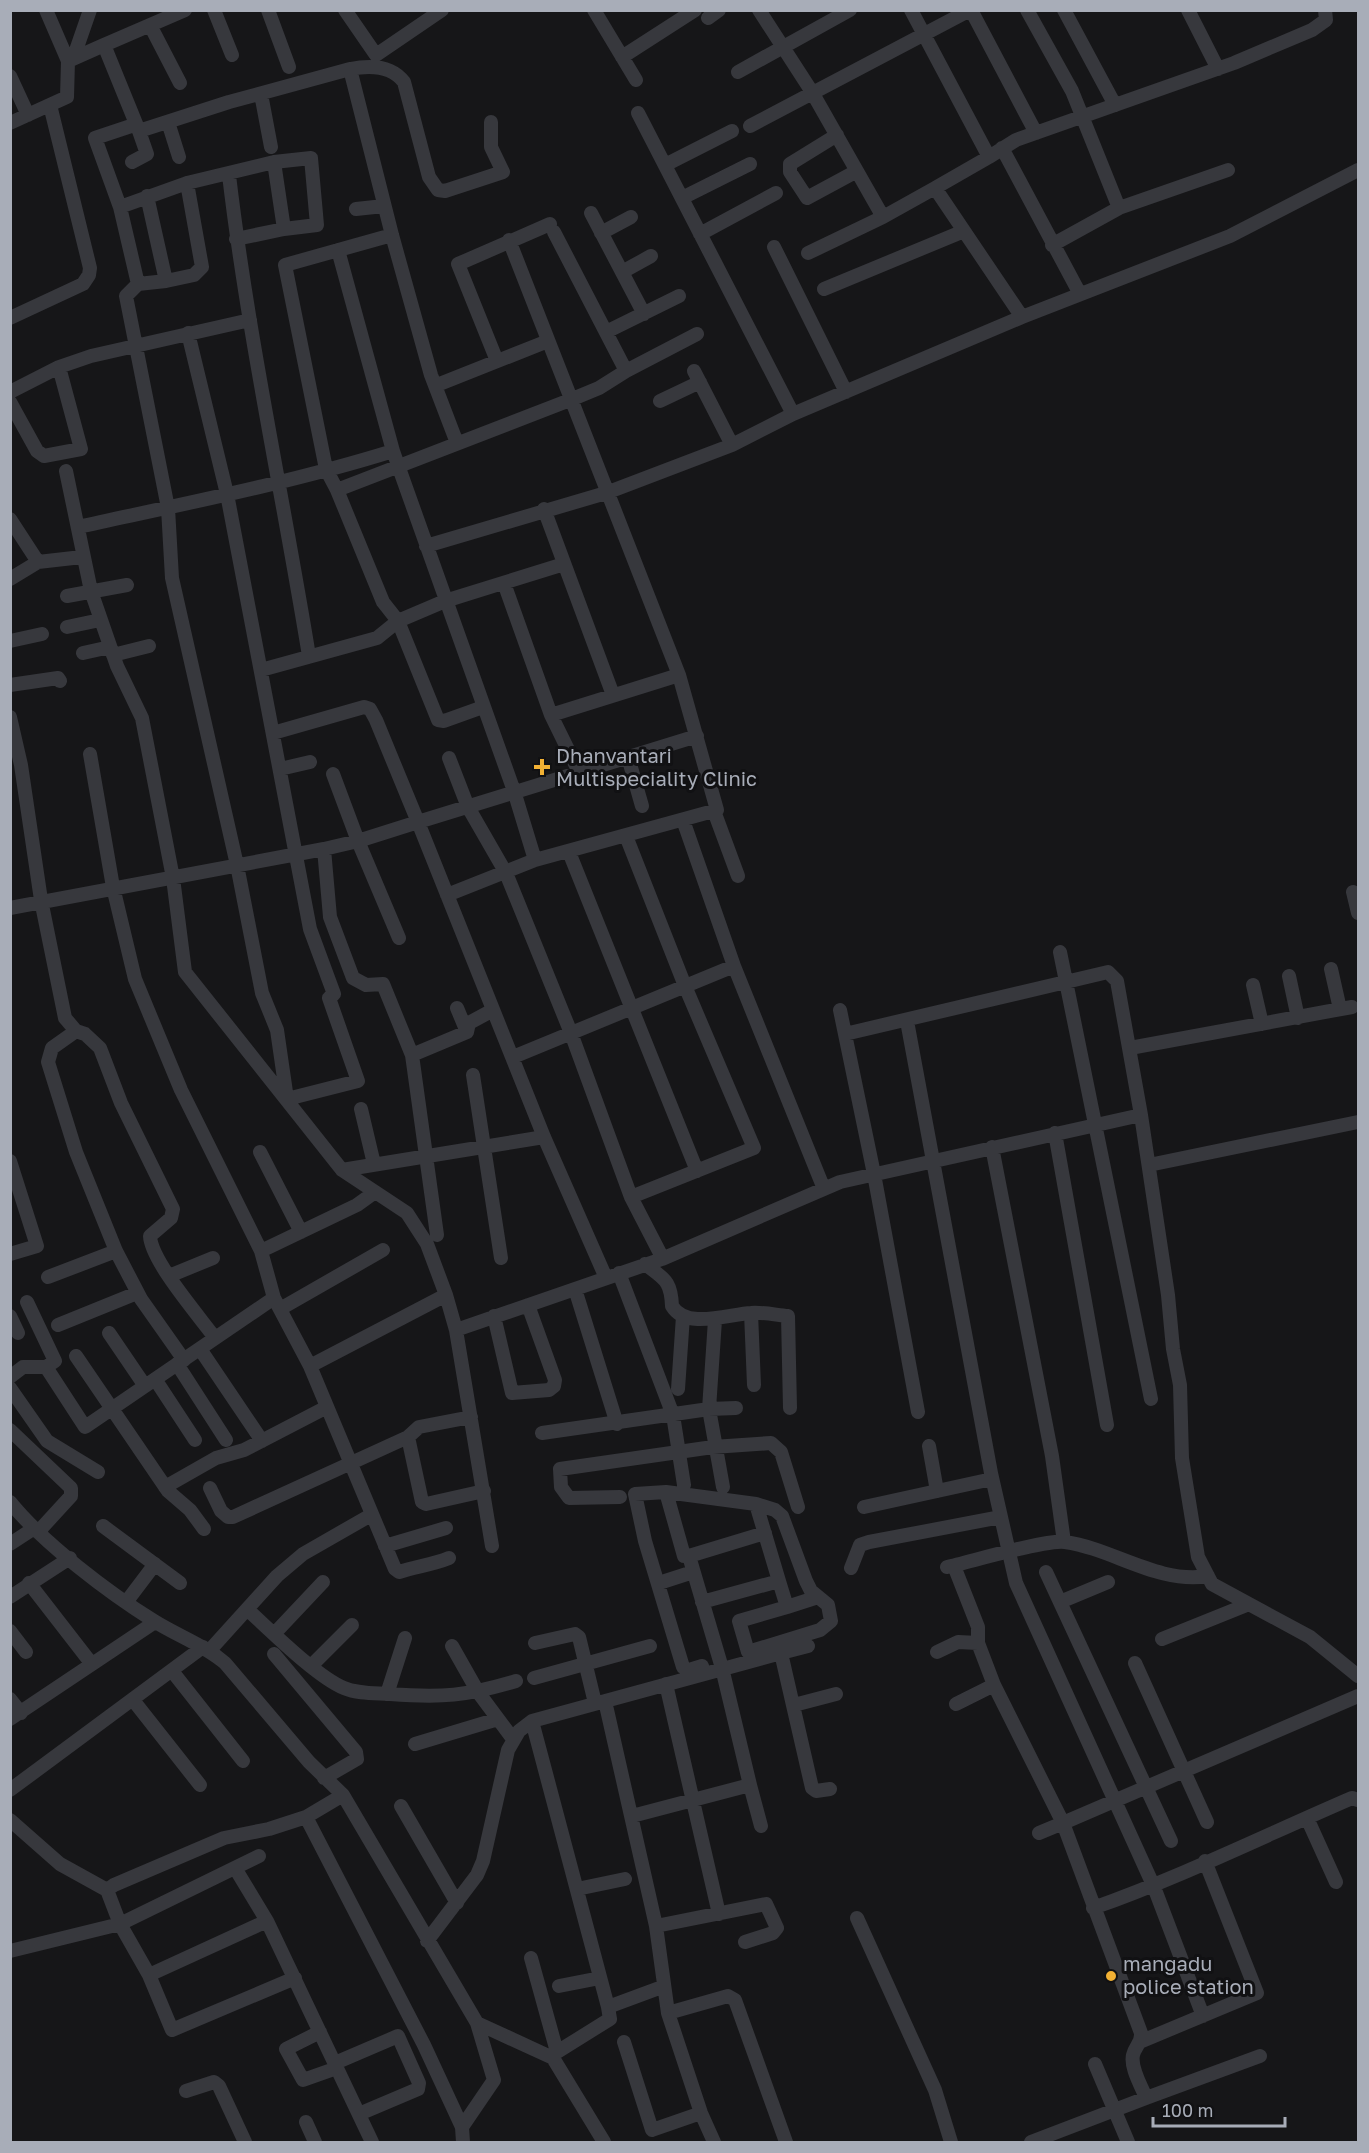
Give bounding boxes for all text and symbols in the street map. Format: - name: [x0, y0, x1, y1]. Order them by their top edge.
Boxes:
- place label: Dhanvantari Multispeciality Clinic: [556, 743, 757, 790]
- marker: Dhanvantari Multispeciality Clinic: [533, 758, 551, 776]
- place label: mangadu police station: [1123, 1951, 1254, 1998]
- marker: mangadu police station: [1104, 1969, 1118, 1983]
- scale bar: [1153, 2090, 1285, 2128]
- text: 100 m: [1162, 2099, 1213, 2121]

